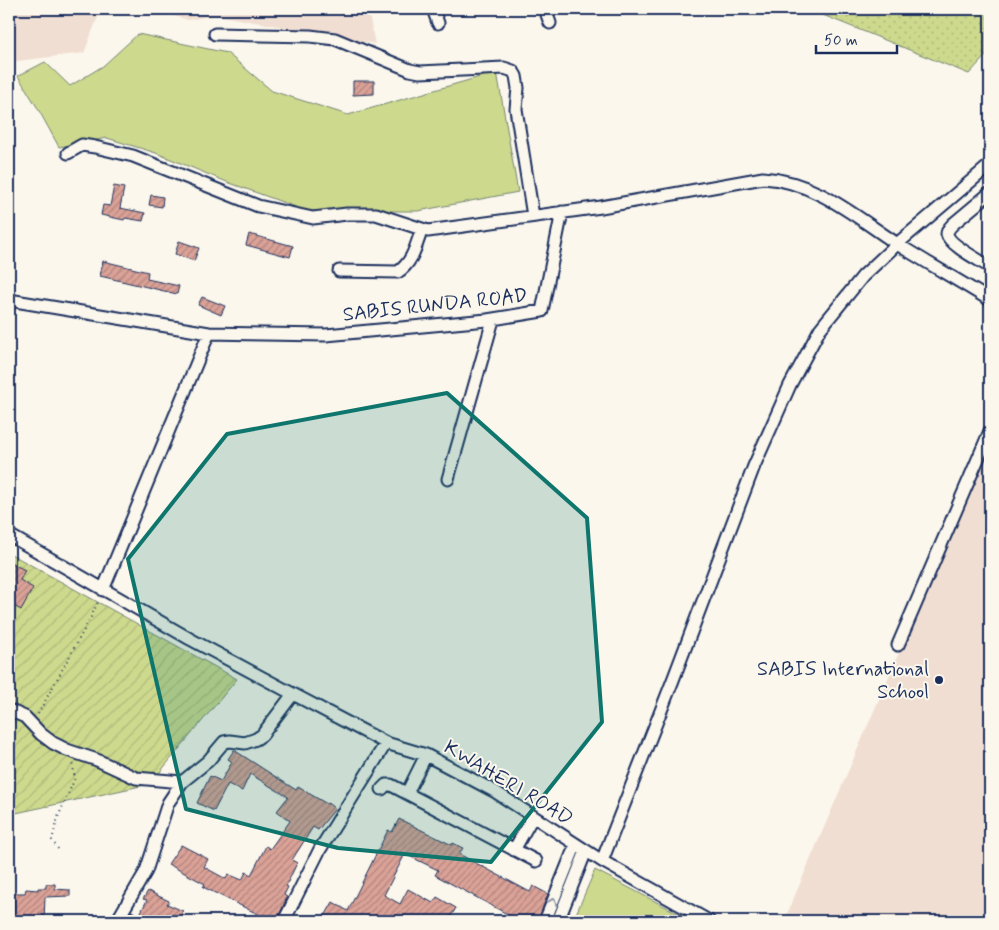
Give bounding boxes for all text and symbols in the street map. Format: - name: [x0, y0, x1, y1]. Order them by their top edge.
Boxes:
- scale bar: [816, 22, 898, 54]
- text: 50 m: [824, 31, 858, 51]
- street label: SABIS RUNDA ROAD: [341, 282, 529, 329]
- place label: SABIS International School: [757, 656, 929, 706]
- marker: SABIS International School: [933, 674, 945, 686]
- street label: KWAHERI ROAD: [439, 734, 578, 832]
- one-way arrow: [547, 897, 557, 905]

